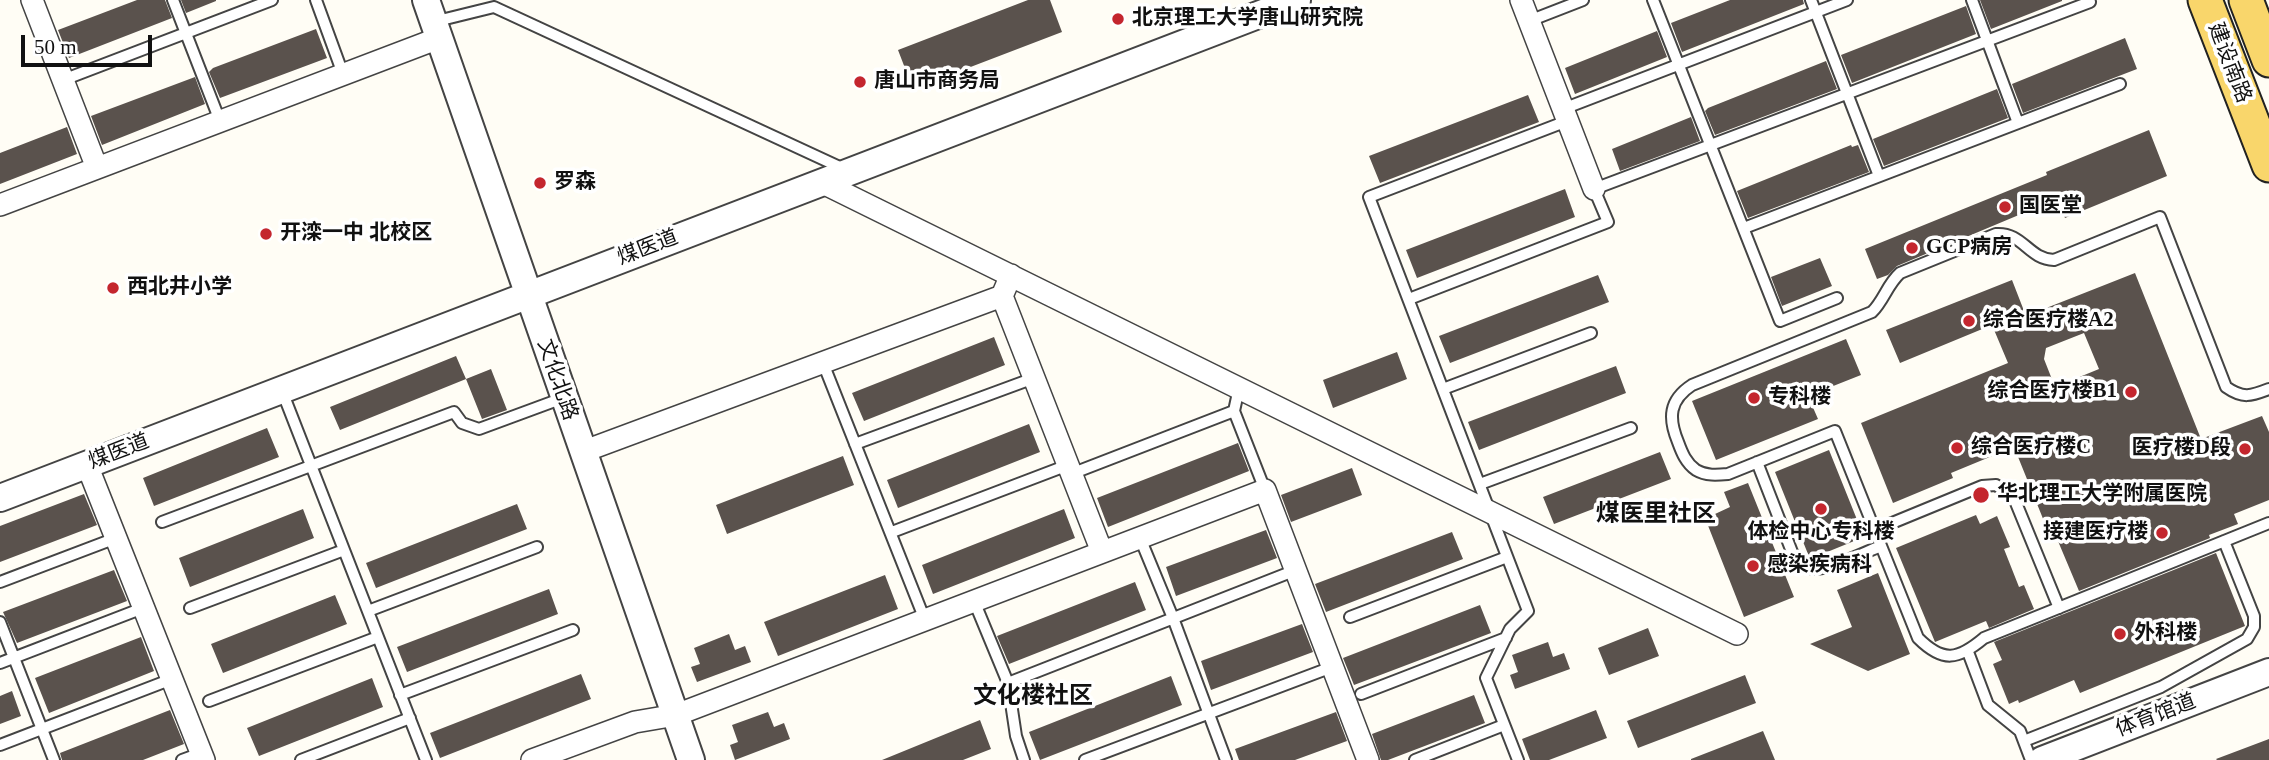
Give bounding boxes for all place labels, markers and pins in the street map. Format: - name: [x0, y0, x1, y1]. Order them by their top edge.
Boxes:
- place label: 北京理工大学唐山研究院: [1132, 6, 1363, 32]
- marker: 北京理工大学唐山研究院: [1110, 11, 1126, 27]
- place label: 唐山市商务局: [874, 69, 1000, 95]
- marker: 唐山市商务局: [852, 74, 868, 90]
- place label: 罗森: [554, 170, 596, 196]
- marker: 罗森: [532, 175, 548, 191]
- place label: 国医堂: [2019, 194, 2082, 220]
- marker: 国医堂: [1997, 199, 2013, 215]
- place label: 开滦一中 北校区: [280, 221, 432, 247]
- marker: 开滦一中 北校区: [258, 226, 274, 242]
- place label: GCP病房: [1926, 235, 2012, 261]
- marker: GCP病房: [1904, 240, 1920, 256]
- place label: 西北井小学: [127, 275, 232, 301]
- marker: 西北井小学: [105, 280, 121, 296]
- place label: 综合医疗楼A2: [1983, 308, 2114, 334]
- marker: 综合医疗楼A2: [1961, 313, 1977, 329]
- place label: 综合医疗楼B1: [1987, 379, 2117, 405]
- marker: 综合医疗楼B1: [2123, 384, 2139, 400]
- place label: 专科楼: [1768, 385, 1831, 411]
- marker: 专科楼: [1746, 390, 1762, 406]
- place label: 综合医疗楼C: [1971, 435, 2091, 461]
- place label: 医疗楼D段: [2132, 436, 2231, 462]
- marker: 综合医疗楼C: [1949, 440, 1965, 456]
- marker: 医疗楼D段: [2237, 441, 2253, 457]
- place label: 华北理工大学附属医院: [1997, 482, 2207, 508]
- marker: 华北理工大学附属医院: [1971, 485, 1991, 505]
- marker: 体检中心专科楼: [1813, 501, 1829, 517]
- place label: 体检中心专科楼: [1748, 520, 1894, 546]
- place label: 接建医疗楼: [2043, 520, 2148, 546]
- marker: 接建医疗楼: [2154, 525, 2170, 541]
- place label: 感染疾病科: [1767, 553, 1872, 579]
- marker: 感染疾病科: [1745, 558, 1761, 574]
- place label: 外科楼: [2134, 621, 2197, 647]
- marker: 外科楼: [2112, 626, 2128, 642]

